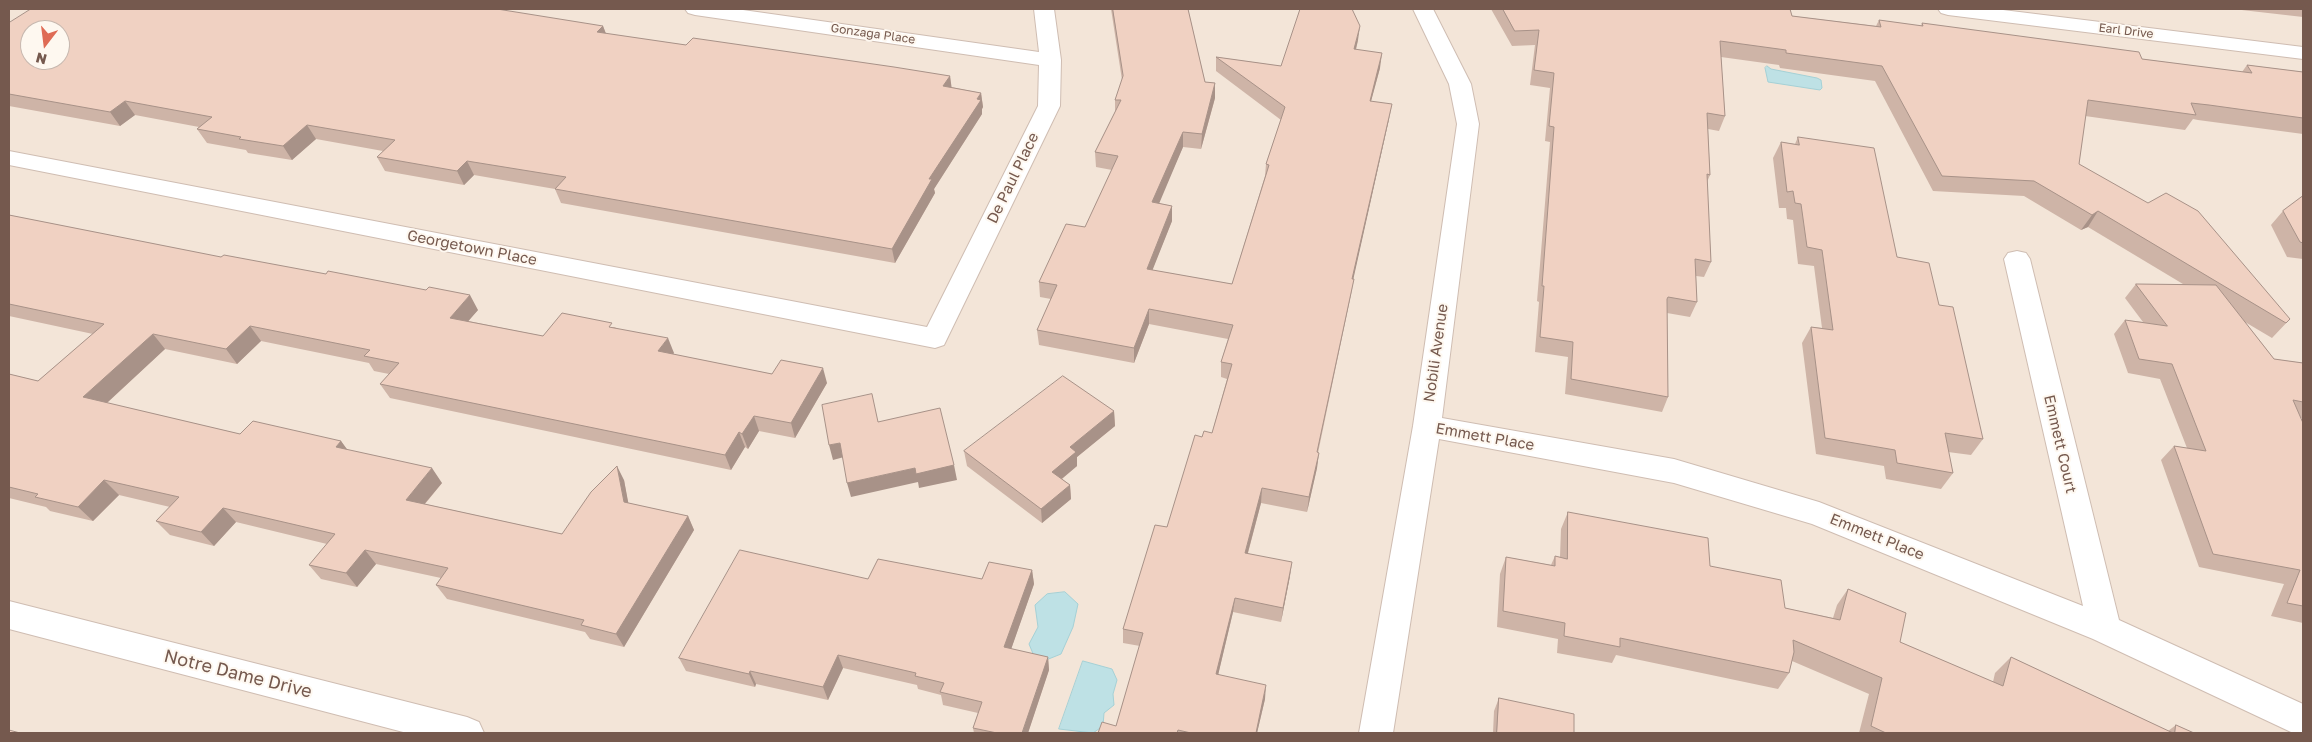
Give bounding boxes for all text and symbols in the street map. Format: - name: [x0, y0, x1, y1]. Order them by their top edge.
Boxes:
- north arrow: [20, 20, 70, 70]
- street label: Earl Drive: [2098, 20, 2154, 42]
- street label: Gonzaga Place: [830, 21, 916, 47]
- text: N: [34, 49, 49, 69]
- street label: De Paul Place: [983, 130, 1043, 226]
- street label: Georgetown Place: [406, 227, 538, 269]
- street label: Nobili Avenue: [1420, 303, 1452, 403]
- street label: Emmett Court: [2040, 393, 2080, 495]
- street label: Emmett Place: [1434, 419, 1536, 455]
- street label: Emmett Place: [1827, 510, 1927, 564]
- street label: Notre Dame Drive: [162, 645, 314, 703]

